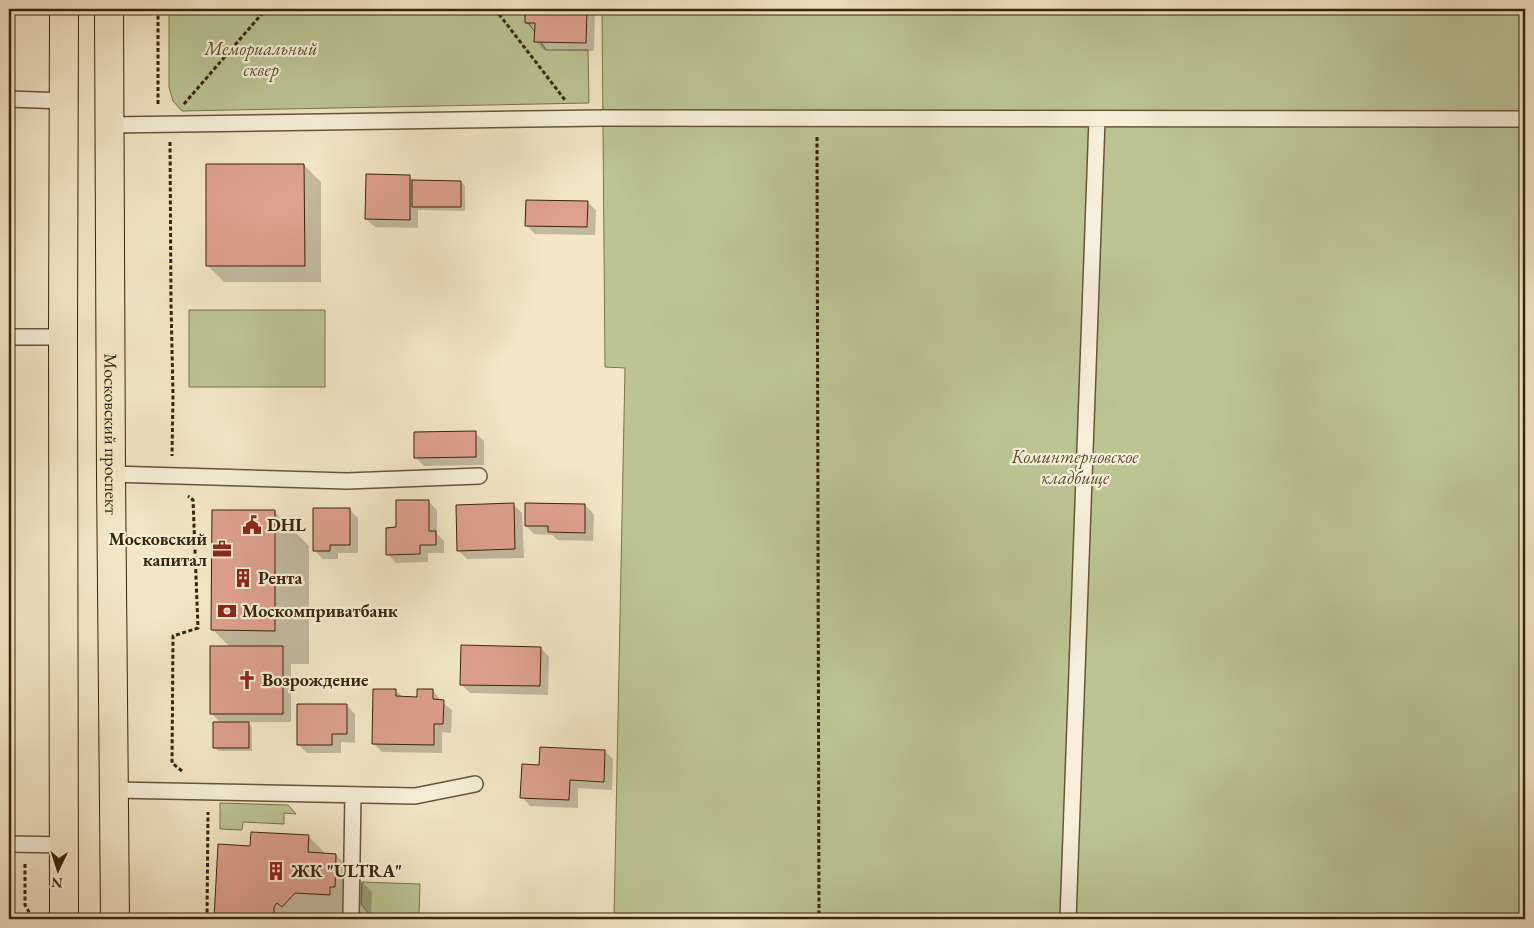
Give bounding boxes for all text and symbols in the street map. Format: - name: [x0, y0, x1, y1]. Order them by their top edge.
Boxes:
- park label: Мемориальный сквер: [203, 37, 318, 82]
- street label: Московский проспект: [99, 353, 123, 515]
- park label: Коминтерновское кладбище: [1011, 445, 1139, 489]
- place label: DHL: [267, 513, 306, 536]
- public building icon: DHL: [241, 514, 263, 536]
- place label: Московский капитал: [109, 527, 207, 571]
- office icon: Московский капитал: [211, 538, 233, 560]
- place label: Рента: [258, 566, 302, 589]
- building icon: Рента: [232, 567, 254, 589]
- place label: Москомприватбанк: [242, 599, 398, 622]
- bank icon: Москомприватбанк: [216, 600, 238, 622]
- place label: Возрождение: [262, 668, 369, 691]
- church icon: Возрождение: [236, 669, 258, 691]
- north arrow: [32, 846, 82, 896]
- place label: ЖК "ULTRA": [290, 859, 402, 882]
- building icon: ЖК "ULTRA": [265, 860, 287, 882]
- text: N: [50, 874, 63, 892]

